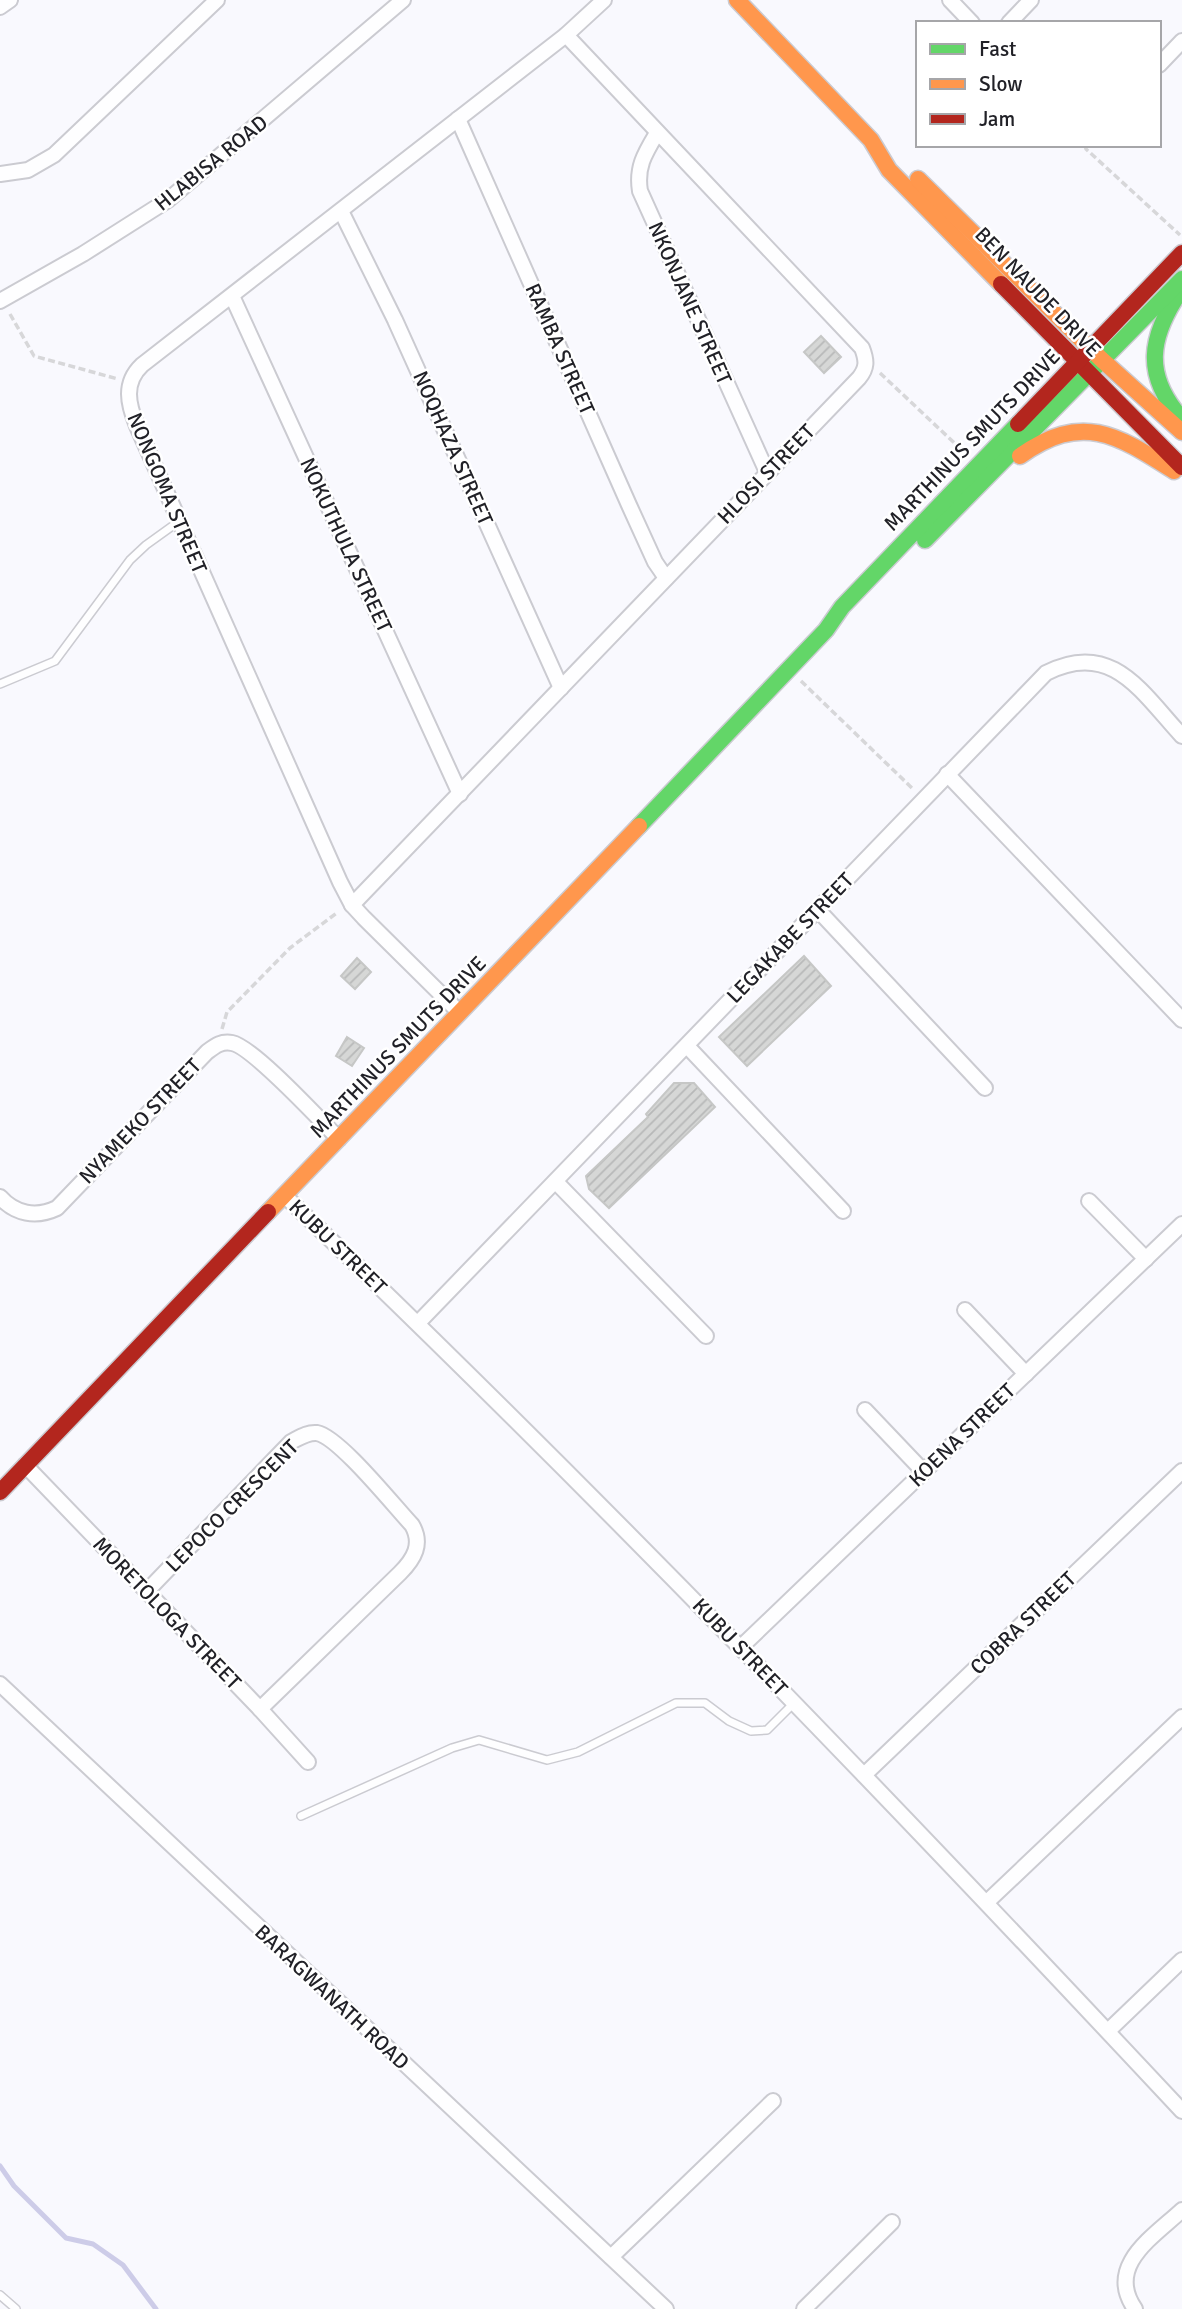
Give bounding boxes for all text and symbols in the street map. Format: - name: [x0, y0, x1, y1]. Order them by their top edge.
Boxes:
- legend: [916, 21, 1161, 147]
- text: Fast: [979, 36, 1016, 62]
- text: Slow: [979, 71, 1023, 97]
- text: Jam: [979, 106, 1015, 132]
- street label: HLABISA ROAD: [149, 109, 273, 217]
- street label: NKONJANE STREET: [642, 218, 738, 389]
- street label: BEN NAUDE DRIVE: [969, 222, 1107, 362]
- street label: RAMBA STREET: [520, 279, 601, 419]
- street label: MARTHINUS SMUTS DRIVE: [878, 344, 1066, 536]
- street label: NOQHAZA STREET: [407, 367, 499, 530]
- street label: NONGOMA STREET: [121, 409, 213, 578]
- street label: HLOSI STREET: [712, 418, 821, 529]
- street label: NOKUTHULA STREET: [294, 454, 398, 637]
- street label: LEGAKABE STREET: [721, 867, 859, 1009]
- street label: MARTHINUS SMUTS DRIVE: [304, 951, 492, 1143]
- street label: NYAMEKO STREET: [74, 1052, 207, 1189]
- street label: KUBU STREET: [284, 1194, 393, 1301]
- street label: KOENA STREET: [903, 1377, 1021, 1492]
- street label: LEPOCO CRESCENT: [160, 1434, 304, 1578]
- street label: MORETOLOGA STREET: [87, 1531, 247, 1695]
- street label: COBRA STREET: [965, 1566, 1082, 1680]
- street label: KUBU STREET: [687, 1593, 794, 1702]
- street label: BARAGWANATH ROAD: [249, 1919, 415, 2075]

